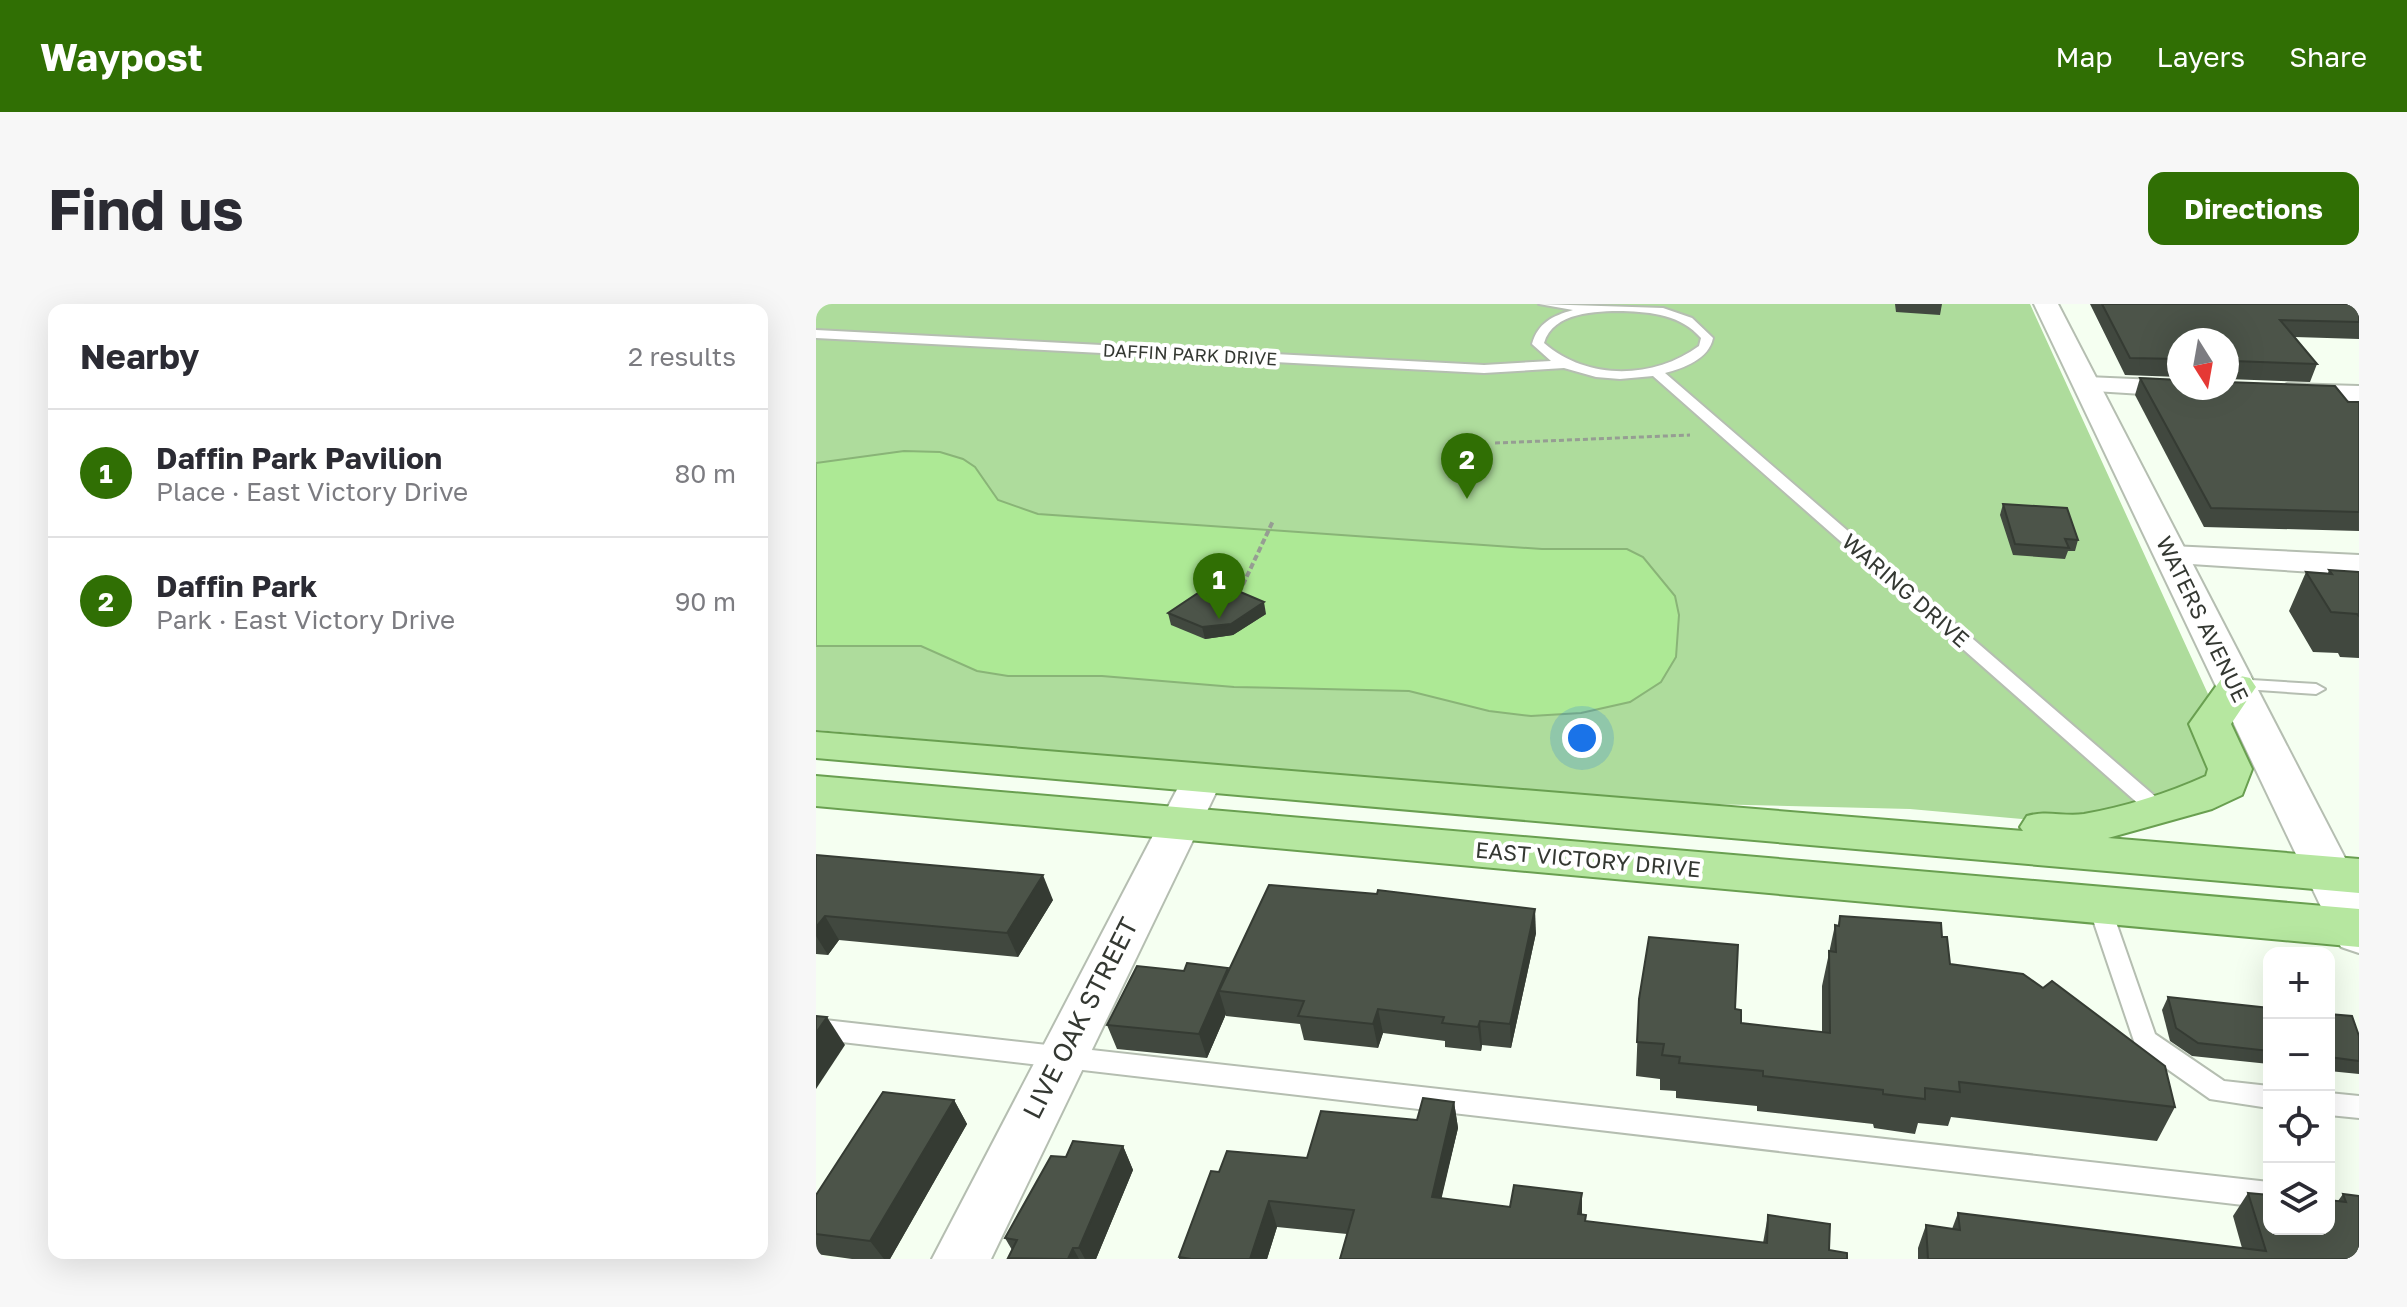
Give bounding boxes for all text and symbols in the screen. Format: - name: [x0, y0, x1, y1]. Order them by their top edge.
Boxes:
- text: Waypost: [40, 34, 203, 79]
- text: Map: [2055, 40, 2113, 73]
- text: Layers: [2157, 40, 2245, 73]
- text: Share: [2289, 40, 2367, 73]
- button: Directions: [2148, 172, 2359, 245]
- text: Find us: [48, 175, 244, 242]
- north arrow: [2167, 328, 2239, 400]
- text: Nearby: [80, 336, 200, 376]
- street label: DAFFIN PARK DRIVE: [1102, 338, 1278, 370]
- text: 2 results: [628, 341, 736, 372]
- pin: 2: [1441, 433, 1493, 499]
- text: Daffin Park Pavilion: [156, 440, 442, 476]
- text: 1: [99, 458, 113, 489]
- text: 80 m: [675, 458, 736, 489]
- text: Place · East Victory Drive: [156, 476, 468, 507]
- street label: WARING DRIVE: [1837, 527, 1975, 653]
- street label: WATERS AVENUE: [2151, 532, 2255, 706]
- pin: 1: [1193, 553, 1245, 619]
- text: Daffin Park: [156, 568, 317, 604]
- text: 2: [98, 586, 114, 617]
- text: 90 m: [675, 586, 736, 617]
- text: Park · East Victory Drive: [156, 604, 455, 635]
- your location: [1562, 718, 1602, 758]
- street label: EAST VICTORY DRIVE: [1474, 836, 1702, 882]
- street label: LIVE OAK STREET: [1016, 912, 1144, 1124]
- map controls: [2263, 947, 2335, 1235]
- button: +: [2263, 947, 2335, 1019]
- button: −: [2263, 1019, 2335, 1091]
- button: locate: [2263, 1091, 2335, 1163]
- button: layers: [2263, 1163, 2335, 1235]

